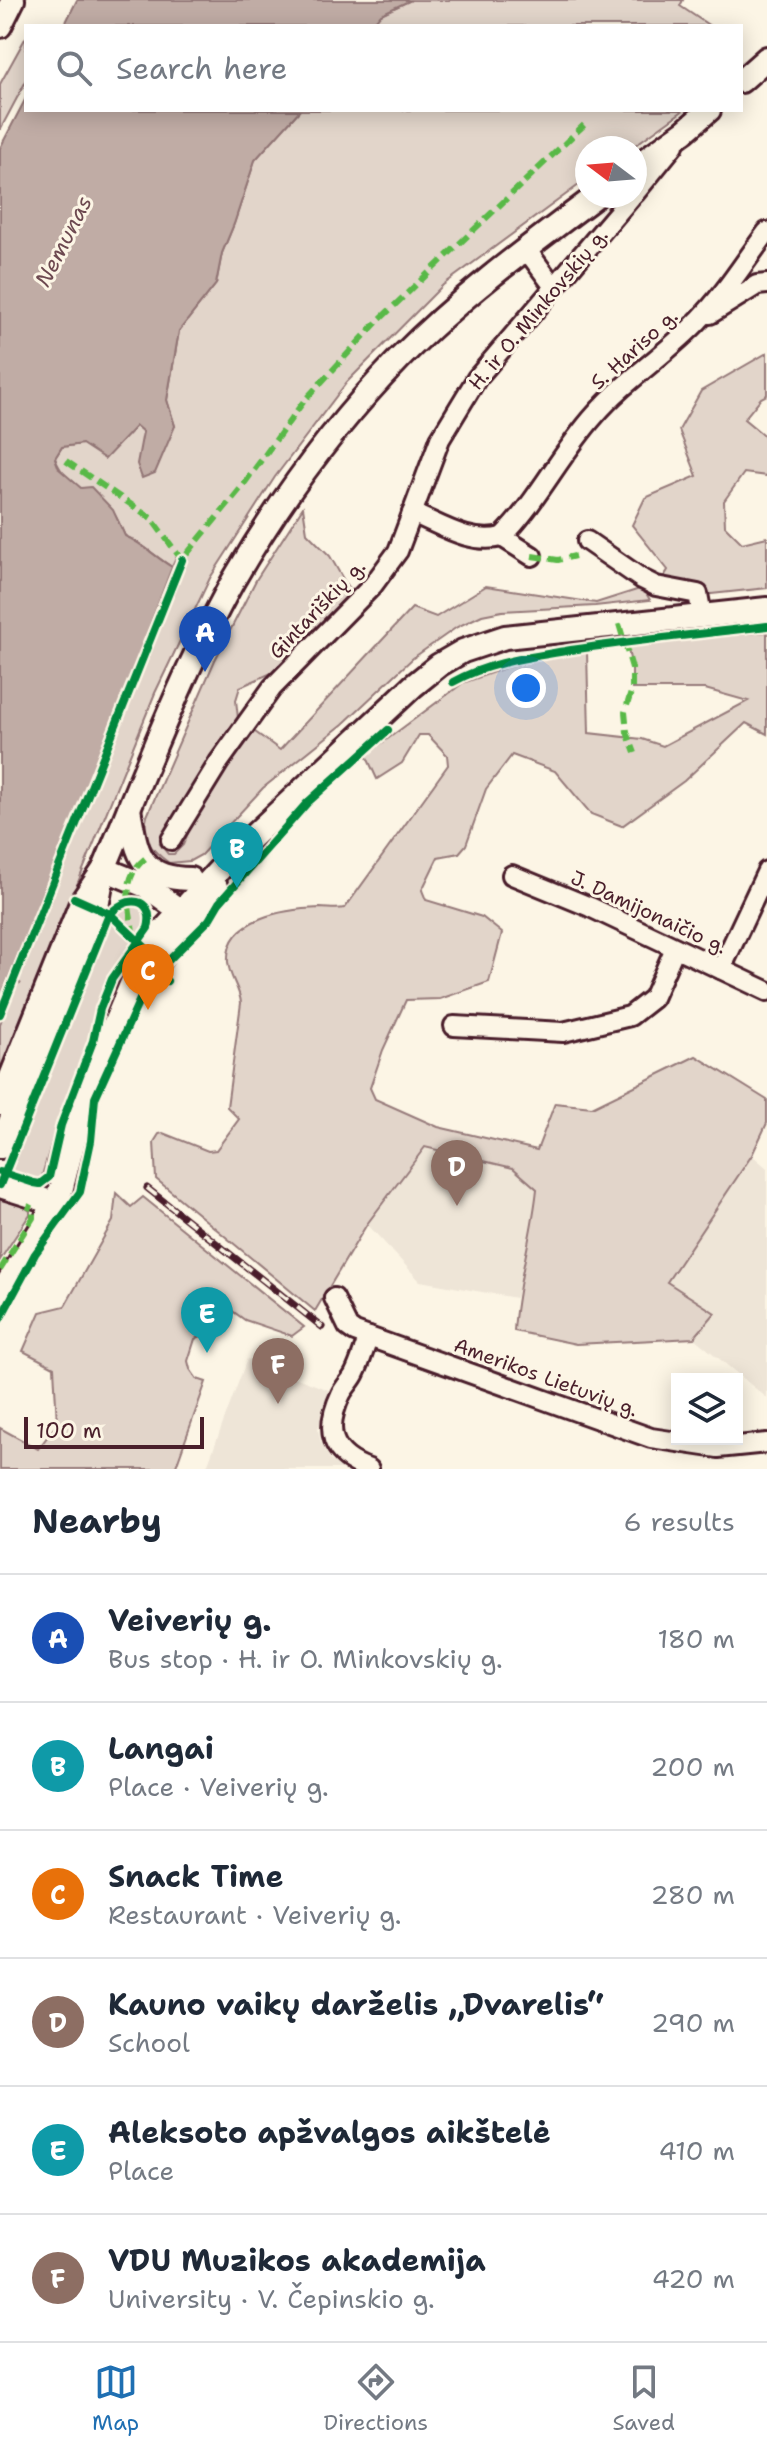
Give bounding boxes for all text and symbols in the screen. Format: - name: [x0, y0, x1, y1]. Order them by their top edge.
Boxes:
- search box: [24, 24, 743, 112]
- icon: search: [52, 46, 96, 90]
- text: Search here: [116, 48, 287, 89]
- north arrow: [575, 136, 647, 208]
- water label: Nemunas: [28, 191, 99, 292]
- street label: H. ir O. Minkovskių g.: [463, 223, 613, 395]
- street label: S. Hariso g.: [585, 303, 683, 395]
- street label: Gintariškių g.: [263, 554, 371, 664]
- pin: A: [179, 606, 231, 672]
- your location: [506, 668, 546, 708]
- pin: B: [211, 822, 263, 888]
- street label: J. Damijonaičio g.: [567, 864, 731, 960]
- pin: C: [122, 944, 174, 1010]
- pin: D: [431, 1140, 483, 1206]
- pin: E: [181, 1287, 233, 1353]
- street label: Amerikos Lietuvių g.: [450, 1332, 642, 1422]
- pin: F: [252, 1338, 304, 1404]
- map controls: [671, 1373, 743, 1445]
- button: layers: [671, 1373, 743, 1445]
- scale bar: [24, 1413, 204, 1449]
- text: 100 m: [36, 1416, 102, 1445]
- text: Nearby: [32, 1498, 162, 1544]
- text: 6 results: [623, 1504, 735, 1539]
- text: Veiverių g.: [108, 1600, 272, 1641]
- text: A: [48, 1621, 68, 1656]
- text: 180 m: [657, 1621, 735, 1656]
- text: Bus stop · H. ir O. Minkovskių g.: [108, 1641, 503, 1676]
- text: Langai: [108, 1728, 214, 1769]
- text: B: [50, 1749, 66, 1784]
- text: 200 m: [650, 1749, 735, 1784]
- text: Place · Veiverių g.: [108, 1769, 329, 1804]
- text: Snack Time: [108, 1856, 283, 1897]
- text: C: [50, 1877, 66, 1912]
- text: 280 m: [650, 1877, 735, 1912]
- text: Restaurant · Veiverių g.: [108, 1897, 402, 1932]
- text: Kauno vaikų darželis „Dvarelis“: [108, 1984, 603, 2025]
- text: D: [49, 2005, 67, 2040]
- text: 290 m: [651, 2005, 735, 2040]
- text: School: [108, 2025, 190, 2060]
- text: Aleksoto apžvalgos aikštelė: [108, 2112, 551, 2153]
- text: E: [49, 2133, 67, 2168]
- text: 410 m: [658, 2133, 735, 2168]
- text: Place: [108, 2153, 174, 2188]
- text: VDU Muzikos akademija: [108, 2240, 486, 2281]
- text: F: [50, 2261, 66, 2296]
- text: 420 m: [652, 2261, 735, 2296]
- text: University · V. Čepinskio g.: [108, 2281, 435, 2316]
- tab: Map: [92, 2360, 139, 2437]
- tab: Directions: [323, 2360, 428, 2437]
- tab: Saved: [612, 2360, 675, 2437]

